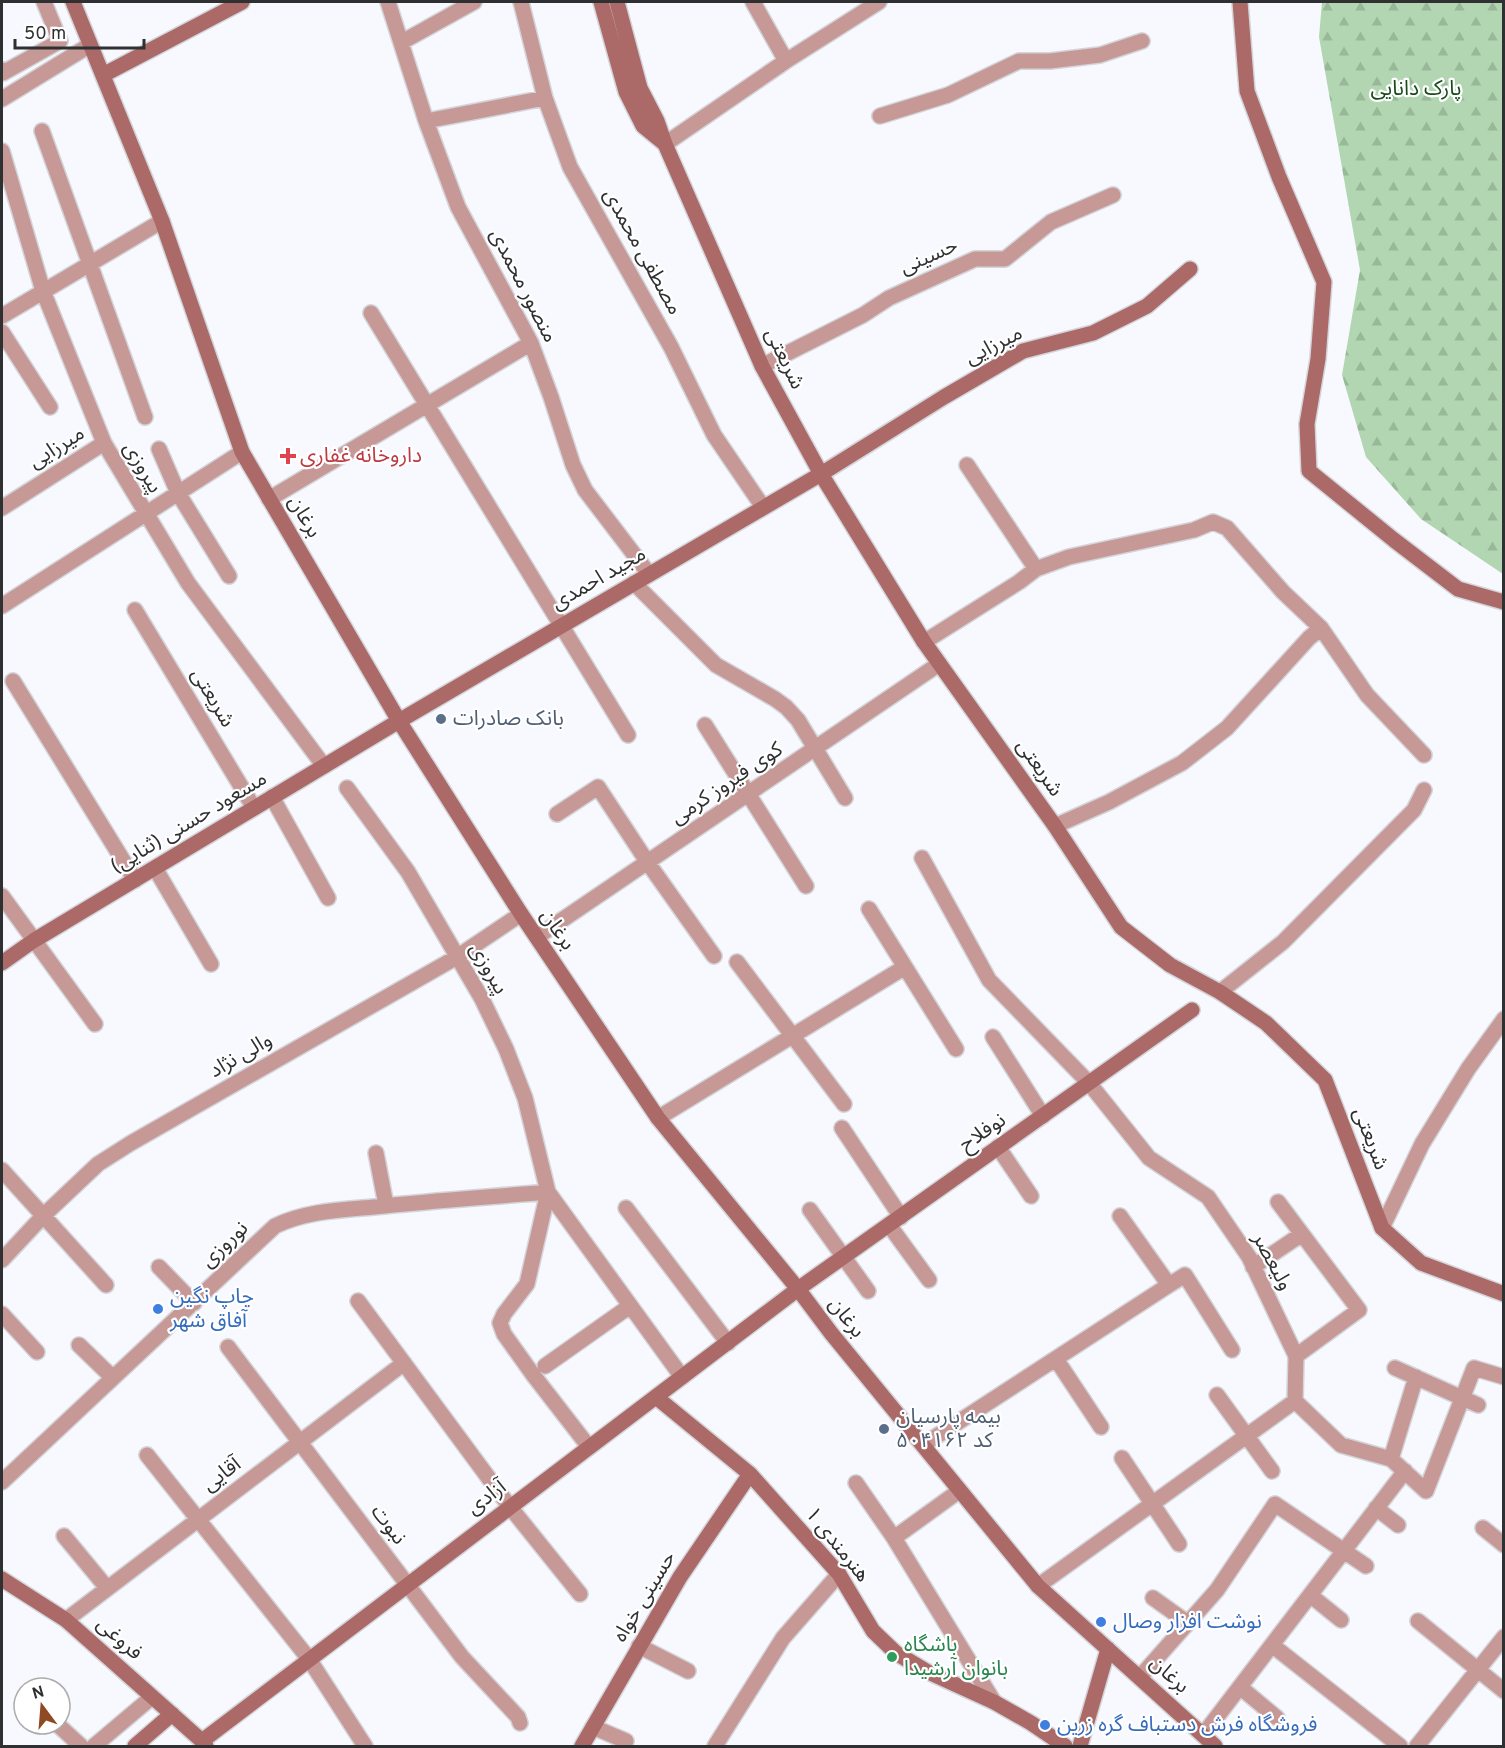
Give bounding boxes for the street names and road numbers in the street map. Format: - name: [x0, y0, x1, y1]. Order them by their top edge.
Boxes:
- street label: مصطفی محمدی: [596, 184, 688, 320]
- street label: منصور محمدی: [483, 224, 563, 348]
- street label: حسینی: [896, 232, 962, 282]
- street label: میرزایی: [961, 320, 1027, 372]
- street label: شریعتی: [758, 324, 810, 394]
- street label: میرزایی: [24, 420, 90, 476]
- street label: پیروزی: [116, 437, 168, 499]
- street label: برغان: [281, 491, 327, 543]
- street label: مجید احمدی: [547, 541, 651, 617]
- street label: شریعتی: [184, 663, 240, 733]
- street label: شریعتی: [1009, 734, 1069, 802]
- street label: کوی فیروز کرمی: [666, 736, 789, 831]
- street label: مسعود حسنی (ثنایی): [106, 766, 272, 880]
- street label: برغان: [533, 904, 581, 956]
- street label: پیروزی: [462, 938, 514, 1000]
- street label: والی نژاد: [205, 1027, 277, 1085]
- street label: شریعتی: [1346, 1104, 1394, 1174]
- street label: نوفلاح: [954, 1107, 1012, 1159]
- street label: نوروزی: [195, 1216, 255, 1274]
- street label: ولیعصر: [1245, 1227, 1298, 1296]
- street label: برغان: [822, 1292, 870, 1344]
- street label: آقایی: [197, 1451, 248, 1498]
- street label: آزادی: [462, 1474, 513, 1522]
- street label: نبوت: [364, 1499, 412, 1551]
- street label: هنرمندی ۱: [798, 1502, 876, 1588]
- street label: حسینی خواه: [607, 1547, 683, 1647]
- street label: فروغی: [90, 1611, 148, 1667]
- street label: برغان: [1143, 1650, 1195, 1700]

